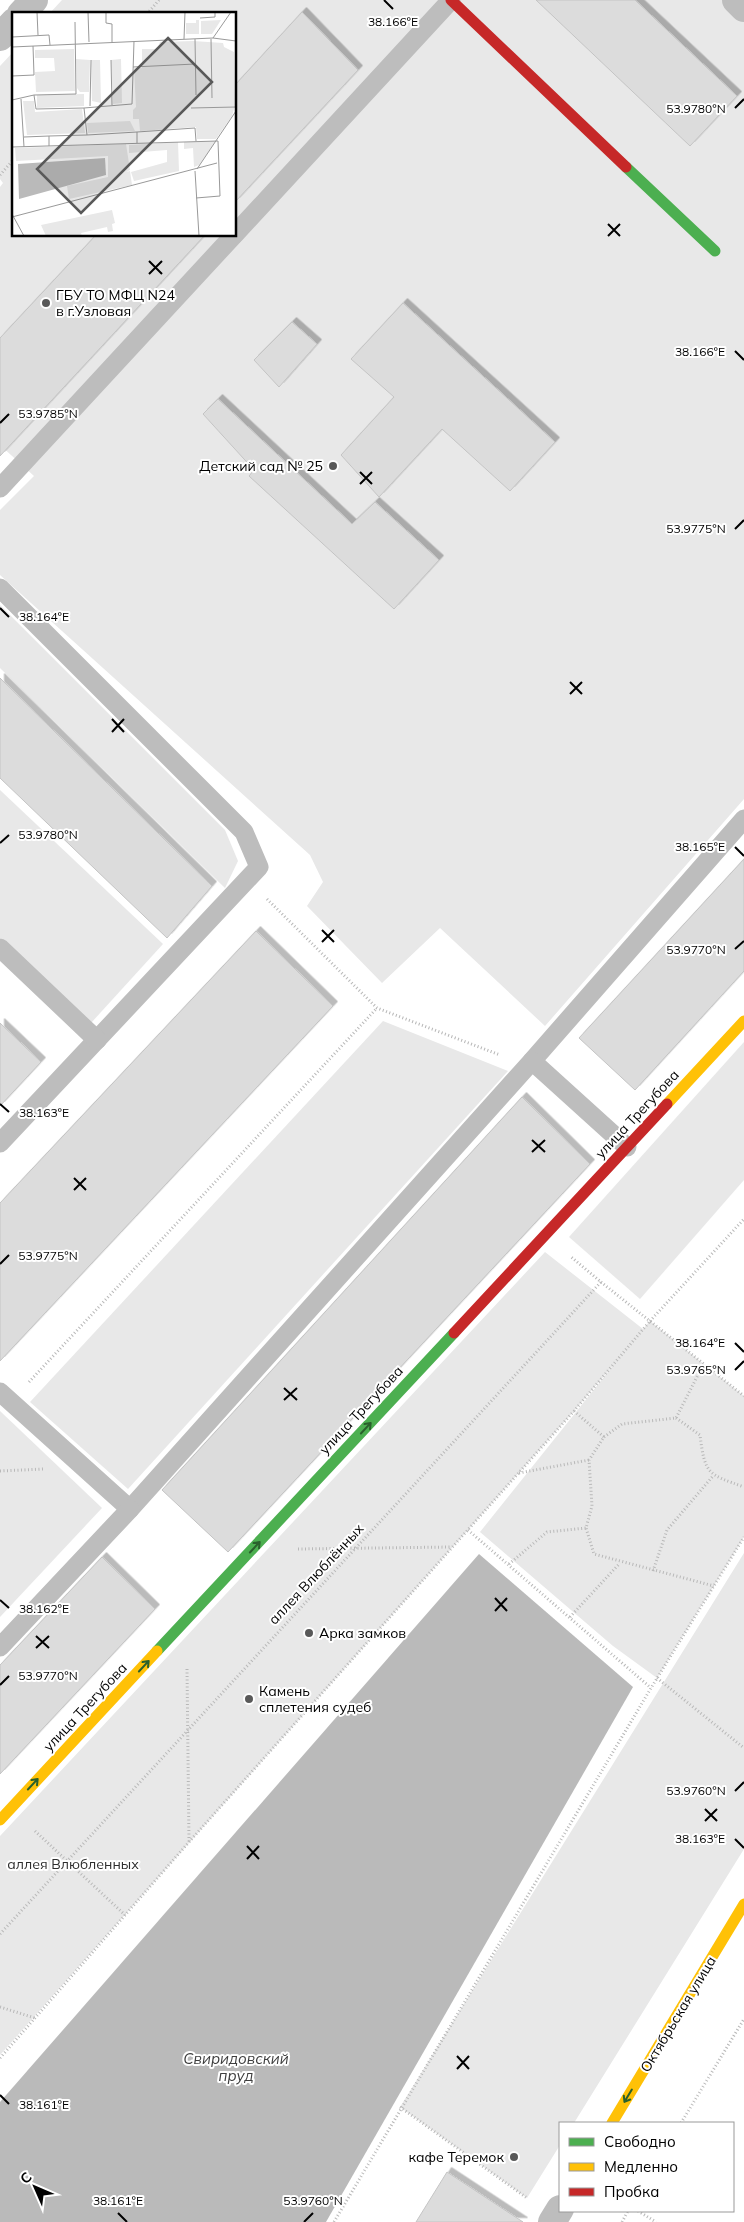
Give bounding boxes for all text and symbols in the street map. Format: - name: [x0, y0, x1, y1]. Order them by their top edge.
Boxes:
- inset map: [12, 12, 236, 236]
- text: 38.166°E: [368, 14, 418, 29]
- text: 53.9780°N: [666, 101, 726, 116]
- place label: ГБУ ТО МФЦ N24 в г.Узловая: [56, 286, 175, 320]
- marker: ГБУ ТО МФЦ N24 в г.Узловая: [40, 297, 52, 309]
- text: 38.166°E: [675, 344, 725, 359]
- text: 53.9785°N: [18, 406, 78, 421]
- place label: Детский сад № 25: [199, 457, 323, 475]
- marker: Детский сад № 25: [327, 460, 339, 472]
- text: 53.9775°N: [666, 521, 726, 536]
- text: 38.164°E: [19, 609, 69, 624]
- text: 53.9780°N: [18, 827, 78, 842]
- text: 38.165°E: [675, 839, 725, 854]
- text: 53.9770°N: [666, 942, 726, 957]
- street label: улица Трегубова: [591, 1066, 683, 1162]
- text: 38.163°E: [19, 1105, 69, 1120]
- text: 53.9775°N: [18, 1248, 78, 1263]
- text: 38.164°E: [675, 1335, 725, 1350]
- street label: улица Трегубова: [315, 1362, 407, 1458]
- text: 53.9765°N: [666, 1362, 726, 1377]
- one-way arrow: [360, 1421, 372, 1434]
- street label: аллея Влюблённых: [265, 1519, 368, 1628]
- one-way arrow: [249, 1540, 261, 1553]
- text: 38.162°E: [19, 1601, 69, 1616]
- place label: Арка замков: [319, 1624, 406, 1642]
- marker: Арка замков: [303, 1627, 315, 1639]
- street label: улица Трегубова: [39, 1659, 131, 1755]
- one-way arrow: [138, 1659, 150, 1672]
- text: 53.9770°N: [18, 1668, 78, 1683]
- place label: Камень сплетения судеб: [259, 1682, 371, 1716]
- marker: Камень сплетения судеб: [243, 1693, 255, 1705]
- one-way arrow: [27, 1778, 39, 1791]
- text: 53.9760°N: [666, 1783, 726, 1798]
- text: 38.163°E: [675, 1831, 725, 1846]
- park label: аллея Влюбленных: [7, 1855, 139, 1873]
- street label: Октябрьская улица: [636, 1953, 720, 2075]
- water label: Свиридовский пруд: [183, 2049, 289, 2085]
- one-way arrow: [623, 2088, 633, 2102]
- text: 38.161°E: [19, 2097, 69, 2112]
- legend: [559, 2122, 734, 2212]
- text: Свободно: [604, 2132, 676, 2151]
- place label: кафе Теремок: [409, 2148, 504, 2166]
- marker: кафе Теремок: [508, 2151, 520, 2163]
- text: Медленно: [604, 2157, 678, 2176]
- north arrow: [10, 2162, 60, 2212]
- text: С: [16, 2168, 36, 2188]
- text: Пробка: [604, 2182, 659, 2201]
- text: 38.161°E: [93, 2193, 143, 2208]
- text: 53.9760°N: [283, 2193, 343, 2208]

